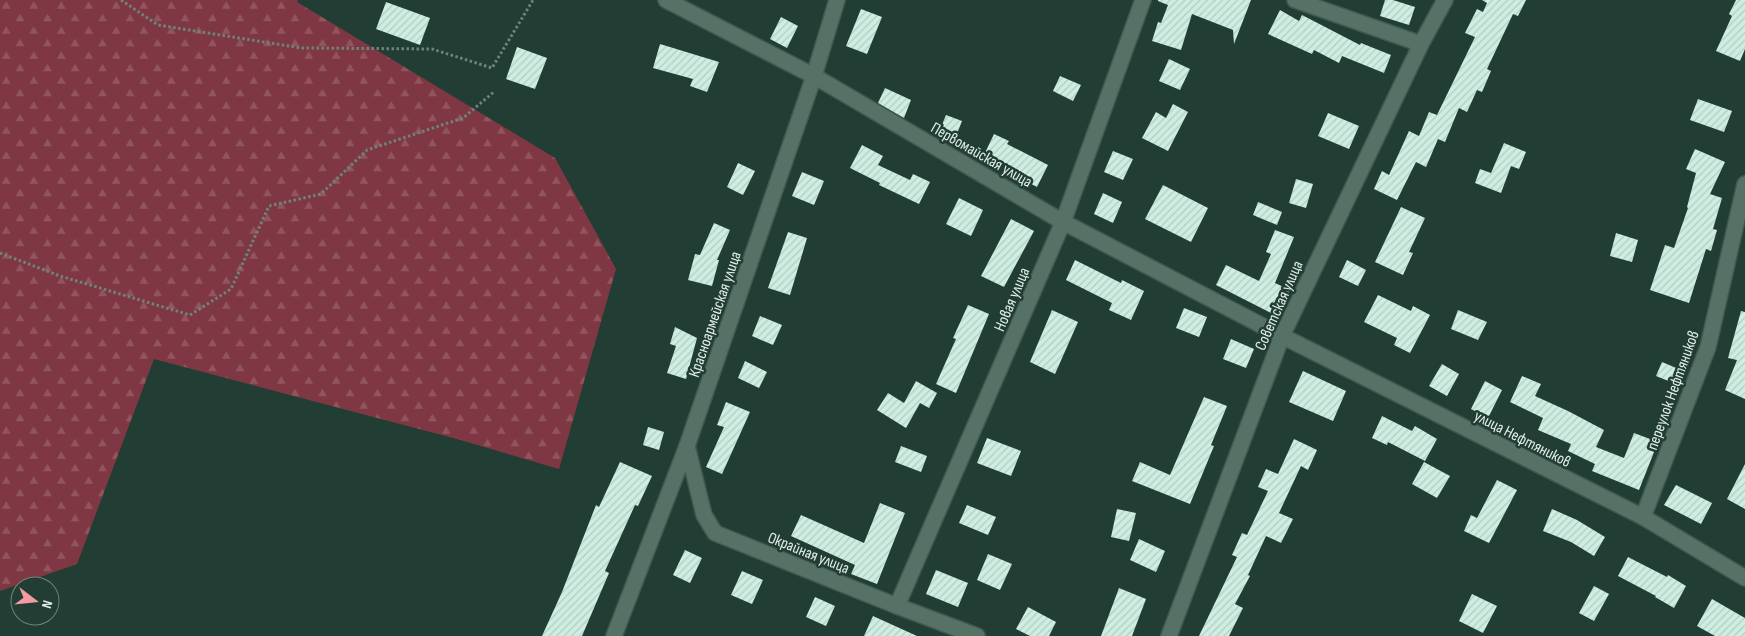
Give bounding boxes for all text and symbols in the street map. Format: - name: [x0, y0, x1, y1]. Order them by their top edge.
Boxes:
- street label: Первомайская улица: [927, 119, 1035, 192]
- street label: Красноармейская улица: [685, 249, 746, 380]
- street label: Советская улица: [1251, 258, 1308, 353]
- street label: Новая улица: [990, 265, 1034, 334]
- street label: переулок Нефтяников: [1643, 328, 1704, 453]
- street label: улица Нефтяников: [1471, 407, 1574, 472]
- street label: Окрайная улица: [765, 528, 852, 578]
- north arrow: [10, 576, 60, 626]
- text: N: [38, 599, 56, 610]

